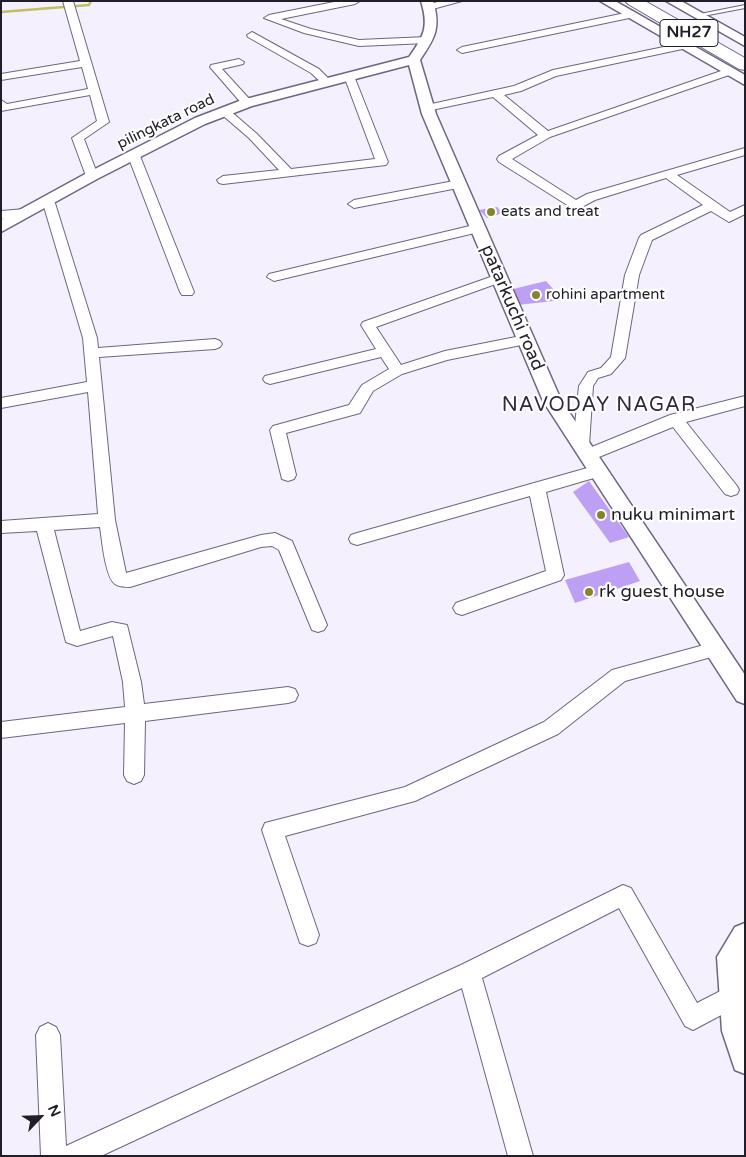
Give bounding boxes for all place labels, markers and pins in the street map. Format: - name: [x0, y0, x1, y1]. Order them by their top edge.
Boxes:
- place label: eats and treat: [501, 203, 599, 221]
- marker: eats and treat: [485, 206, 497, 218]
- place label: rohini apartment: [546, 286, 665, 304]
- marker: rohini apartment: [530, 289, 542, 301]
- place label: nuku minimart: [611, 504, 735, 526]
- marker: nuku minimart: [595, 509, 607, 521]
- place label: rk guest house: [599, 581, 725, 603]
- marker: rk guest house: [583, 586, 595, 598]

